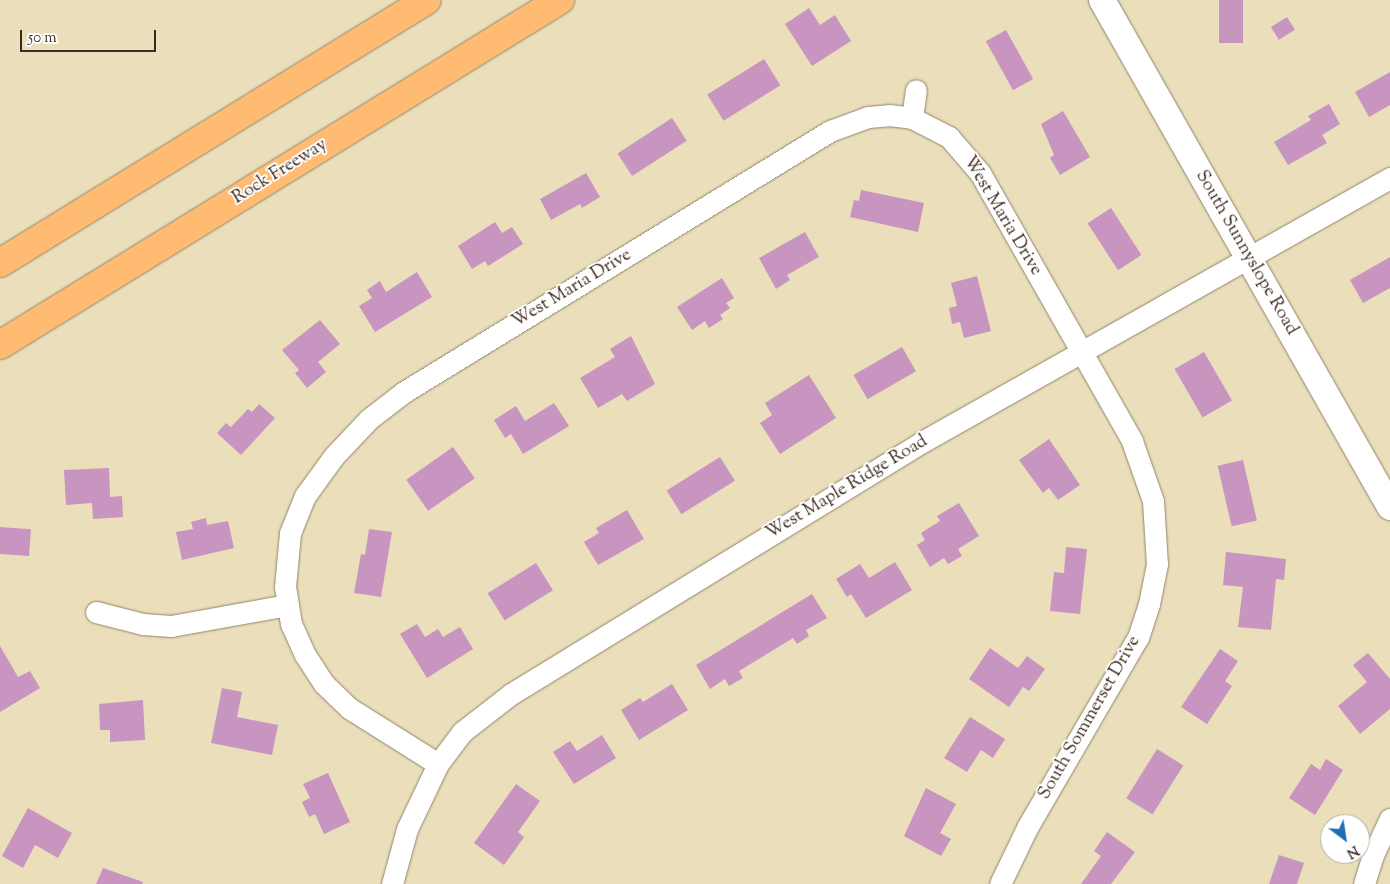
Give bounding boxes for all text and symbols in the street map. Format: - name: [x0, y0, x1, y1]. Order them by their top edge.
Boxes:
- scale bar: [22, 20, 159, 52]
- text: 50 m: [28, 28, 57, 49]
- street label: Rock Freeway: [229, 134, 331, 210]
- street label: West Maria Drive: [958, 152, 1046, 280]
- street label: South Sunnyslope Road: [1190, 167, 1302, 339]
- street label: West Maria Drive: [508, 245, 636, 333]
- street label: West Maple Ridge Road: [762, 431, 932, 545]
- street label: South Sommerset Drive: [1034, 632, 1146, 804]
- north arrow: [1320, 814, 1370, 864]
- text: N: [1342, 840, 1362, 862]

